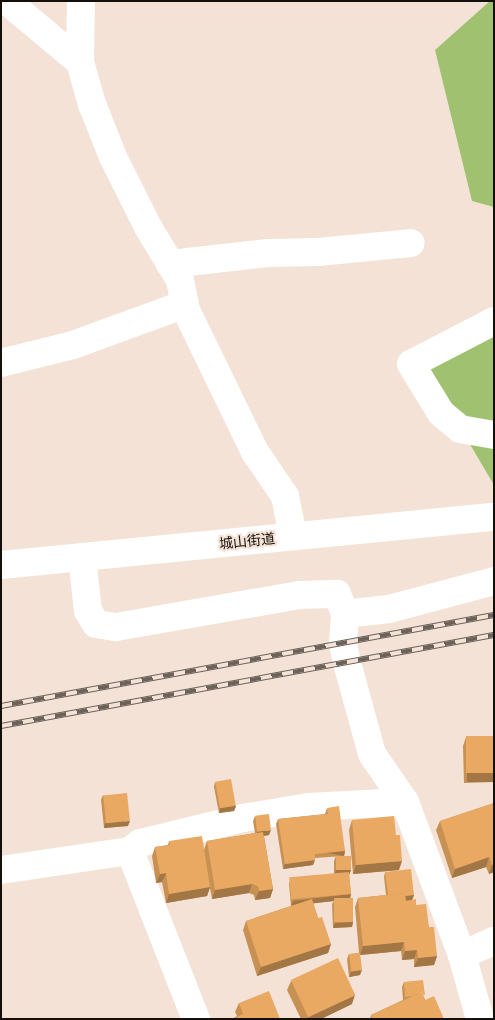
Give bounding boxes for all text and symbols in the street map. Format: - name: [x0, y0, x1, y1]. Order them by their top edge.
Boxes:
- street label: 城山街道: [218, 530, 276, 552]

